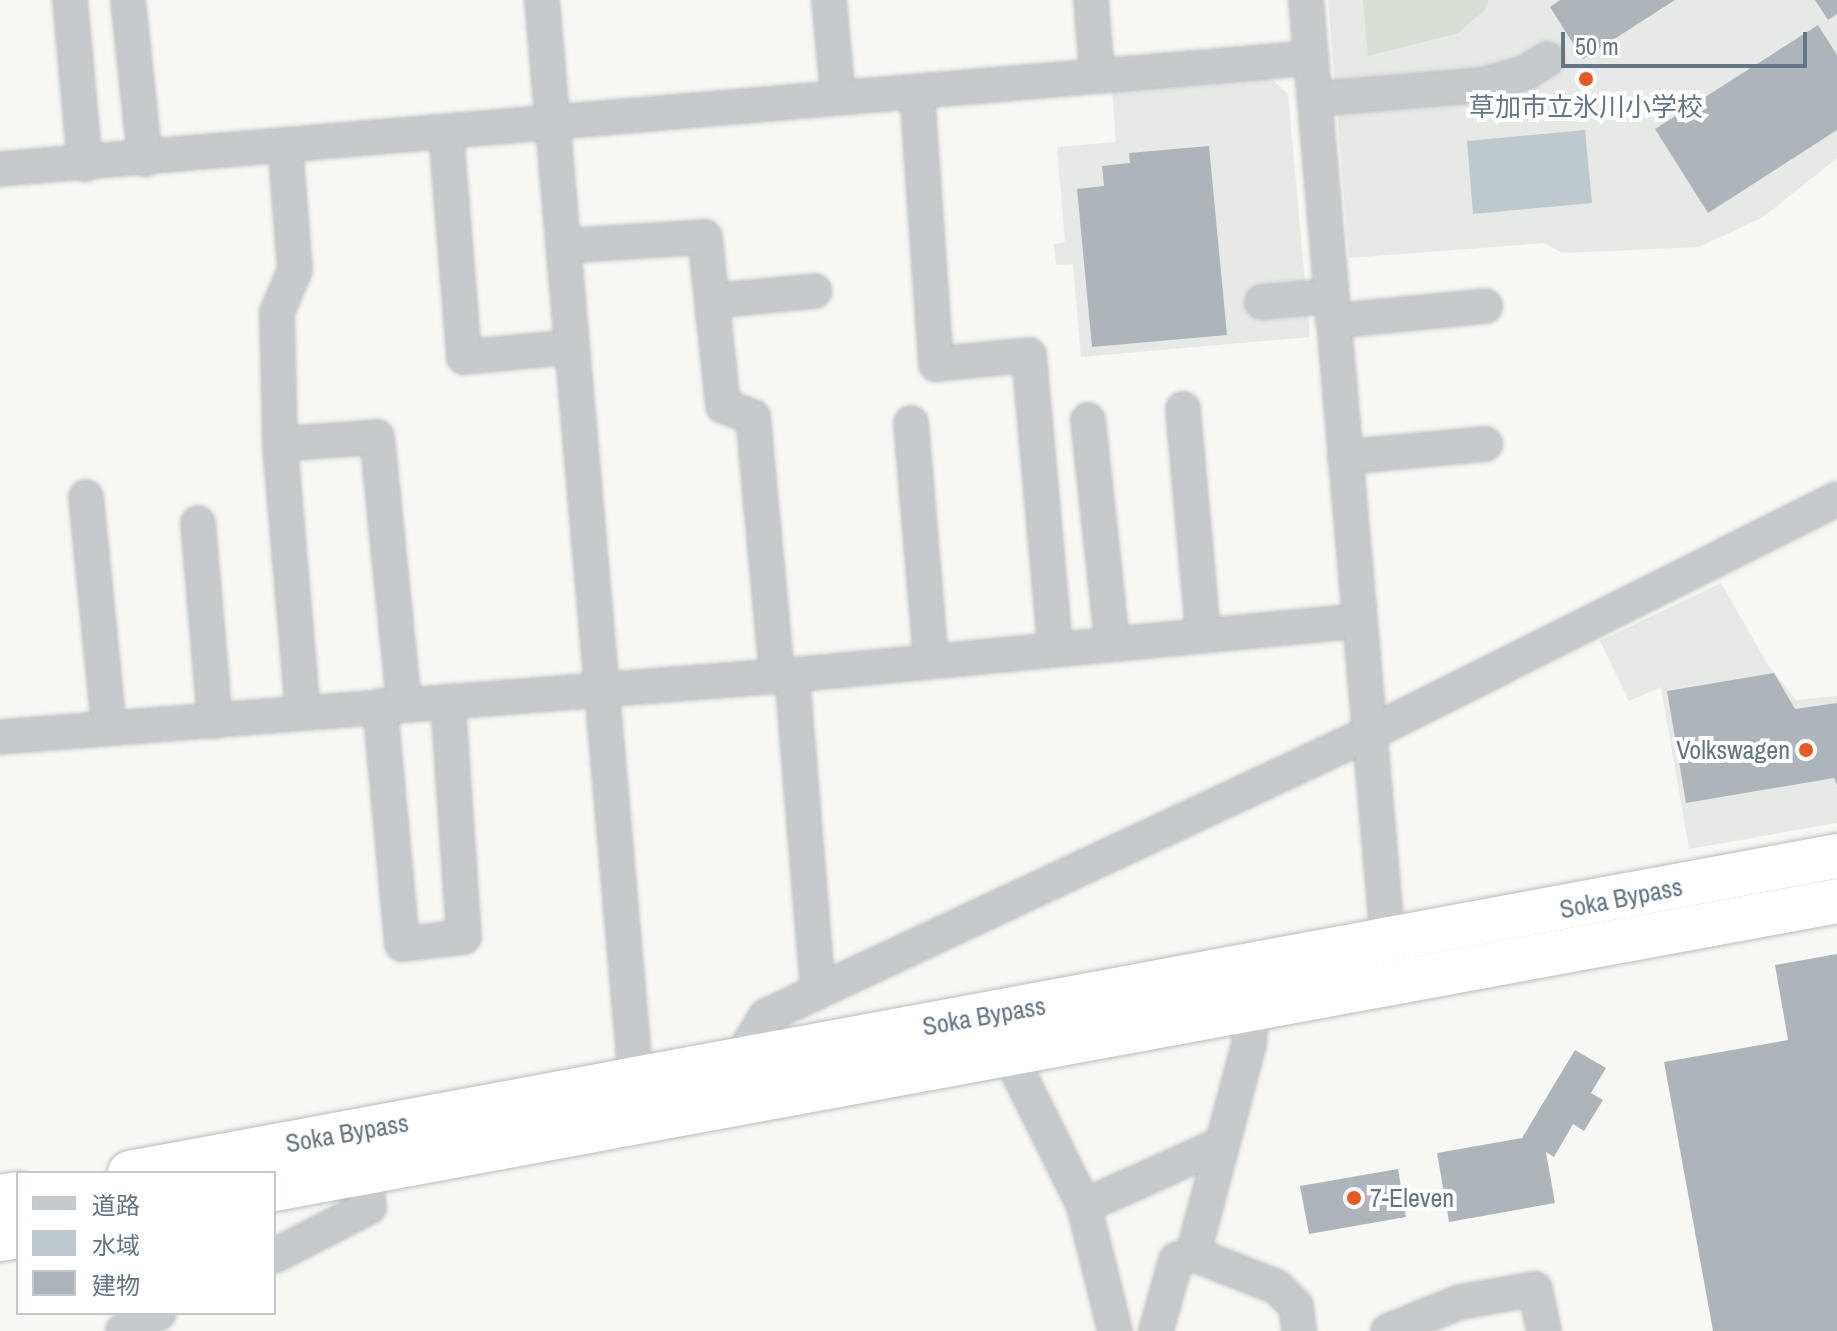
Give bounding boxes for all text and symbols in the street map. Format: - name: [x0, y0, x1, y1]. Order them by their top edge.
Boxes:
- scale bar: [1565, 16, 1811, 66]
- text: 50 m: [1575, 30, 1619, 62]
- marker: 草加市立氷川小学校: [1577, 70, 1595, 88]
- place label: 草加市立氷川小学校: [1469, 91, 1703, 123]
- place label: Volkswagen: [1676, 734, 1790, 766]
- marker: Volkswagen: [1797, 741, 1815, 759]
- street label: Soka Bypass: [1557, 871, 1685, 925]
- street label: Soka Bypass: [920, 990, 1048, 1042]
- street label: Soka Bypass: [283, 1107, 411, 1159]
- legend: [16, 1171, 276, 1315]
- place label: 7-Eleven: [1370, 1182, 1454, 1214]
- text: 道路: [92, 1189, 140, 1221]
- marker: 7-Eleven: [1345, 1189, 1363, 1207]
- text: 水域: [92, 1229, 140, 1261]
- text: 建物: [92, 1269, 140, 1301]

